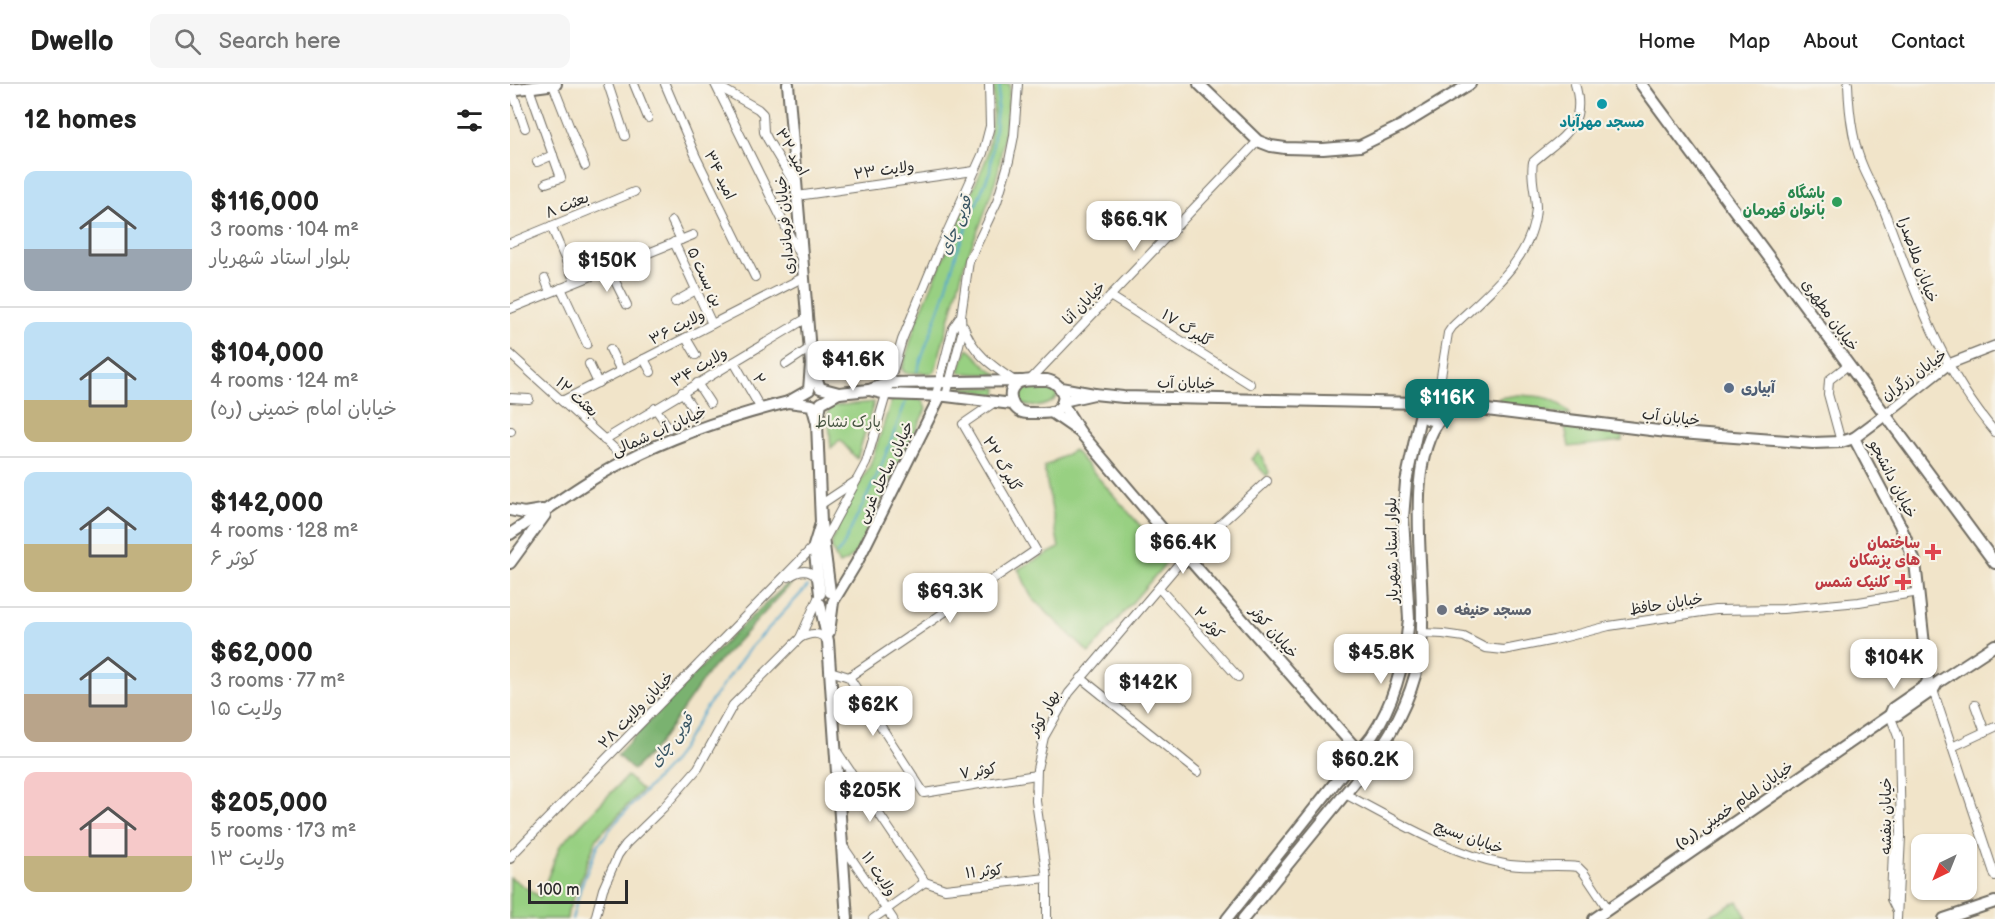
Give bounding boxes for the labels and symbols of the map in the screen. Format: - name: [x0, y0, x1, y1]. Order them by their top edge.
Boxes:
- marker: مسجد مهرآباد: [1595, 97, 1609, 111]
- place label: مسجد مهرآباد: [1560, 113, 1644, 132]
- street label: امید ۳۲: [771, 125, 812, 179]
- street label: امید ۳۴: [700, 148, 740, 203]
- street label: ولایت ۲۳: [853, 157, 916, 184]
- street label: خیابان فرمانداری: [772, 175, 799, 275]
- place label: باشگاه بانوان قهرمان: [1743, 183, 1825, 220]
- street label: بعثت ۸: [542, 188, 592, 223]
- water label: قوبی چای: [936, 192, 977, 258]
- marker: باشگاه بانوان قهرمان: [1830, 195, 1844, 209]
- pin: $66.9K: [1085, 201, 1183, 252]
- street label: خیابان ملاصدرا: [1893, 215, 1942, 305]
- pin: $150K: [565, 242, 649, 293]
- street label: بن بست ۵: [682, 244, 727, 310]
- street label: خیابان مطهری: [1797, 275, 1862, 355]
- street label: خیابان آنا: [1059, 278, 1110, 329]
- street label: ولایت ۳۶: [646, 305, 708, 350]
- street label: گلبرگ ۱۷: [1158, 305, 1216, 351]
- pin: $41.6K: [804, 341, 902, 392]
- street label: ولایت ۳۴: [668, 343, 731, 392]
- street label: خیابان زرگران: [1878, 345, 1951, 406]
- street label: ۲: [748, 370, 769, 388]
- street label: بعثت ۱۲: [551, 373, 602, 421]
- street label: خیابان آب: [1157, 373, 1215, 394]
- pin: $116K: [1405, 379, 1489, 430]
- place label: آبیاری: [1741, 379, 1776, 398]
- marker: آبیاری: [1722, 381, 1736, 395]
- street label: خیابان آب شمالی: [609, 402, 710, 461]
- street label: خیابان آب: [1641, 405, 1701, 430]
- park label: پارک نشاط: [815, 413, 881, 432]
- street label: خیابان ساحل غربی: [853, 418, 918, 526]
- street label: گلبرگ ۲۲: [978, 433, 1025, 495]
- street label: خیابان دانشجو: [1864, 436, 1920, 522]
- street label: بلوار استاد شهریار: [1382, 497, 1403, 604]
- pin: $66.4K: [1134, 524, 1232, 575]
- place label: ساختمان های پزشکان: [1849, 534, 1920, 570]
- marker: ساختمان های پزشکان: [1924, 543, 1942, 561]
- pin: $69.3K: [901, 573, 999, 624]
- place label: کلنیک شمس: [1815, 573, 1890, 592]
- marker: کلنیک شمس: [1894, 573, 1912, 591]
- street label: خیابان حافظ: [1628, 589, 1704, 620]
- street label: خیابان کوثر: [1244, 600, 1302, 663]
- place label: مسجد حنیفه: [1454, 601, 1532, 620]
- street label: کوثر ۲: [1189, 603, 1228, 643]
- marker: مسجد حنیفه: [1435, 603, 1449, 617]
- pin: $45.8K: [1332, 634, 1430, 685]
- pin: $104K: [1852, 639, 1936, 690]
- pin: $142K: [1106, 664, 1190, 715]
- street label: خیابان ولایت ۲۸: [595, 668, 678, 753]
- pin: $62K: [837, 686, 909, 737]
- street label: بهار کوثر: [1023, 687, 1064, 741]
- water label: قوبی چای: [646, 709, 699, 771]
- pin: $60.2K: [1316, 741, 1414, 792]
- street label: خیابان امام خمینی (ره): [1671, 757, 1798, 854]
- street label: کوثر ۷: [958, 759, 998, 784]
- pin: $205K: [828, 772, 912, 823]
- street label: خیابان بنفشه: [1877, 778, 1896, 854]
- street label: خیابان بسیج: [1432, 816, 1506, 859]
- north arrow: [1911, 834, 1977, 900]
- street label: ولایت ۱۱: [857, 848, 900, 900]
- street label: کوثر ۱۱: [964, 860, 1004, 883]
- scale bar: [528, 877, 628, 904]

